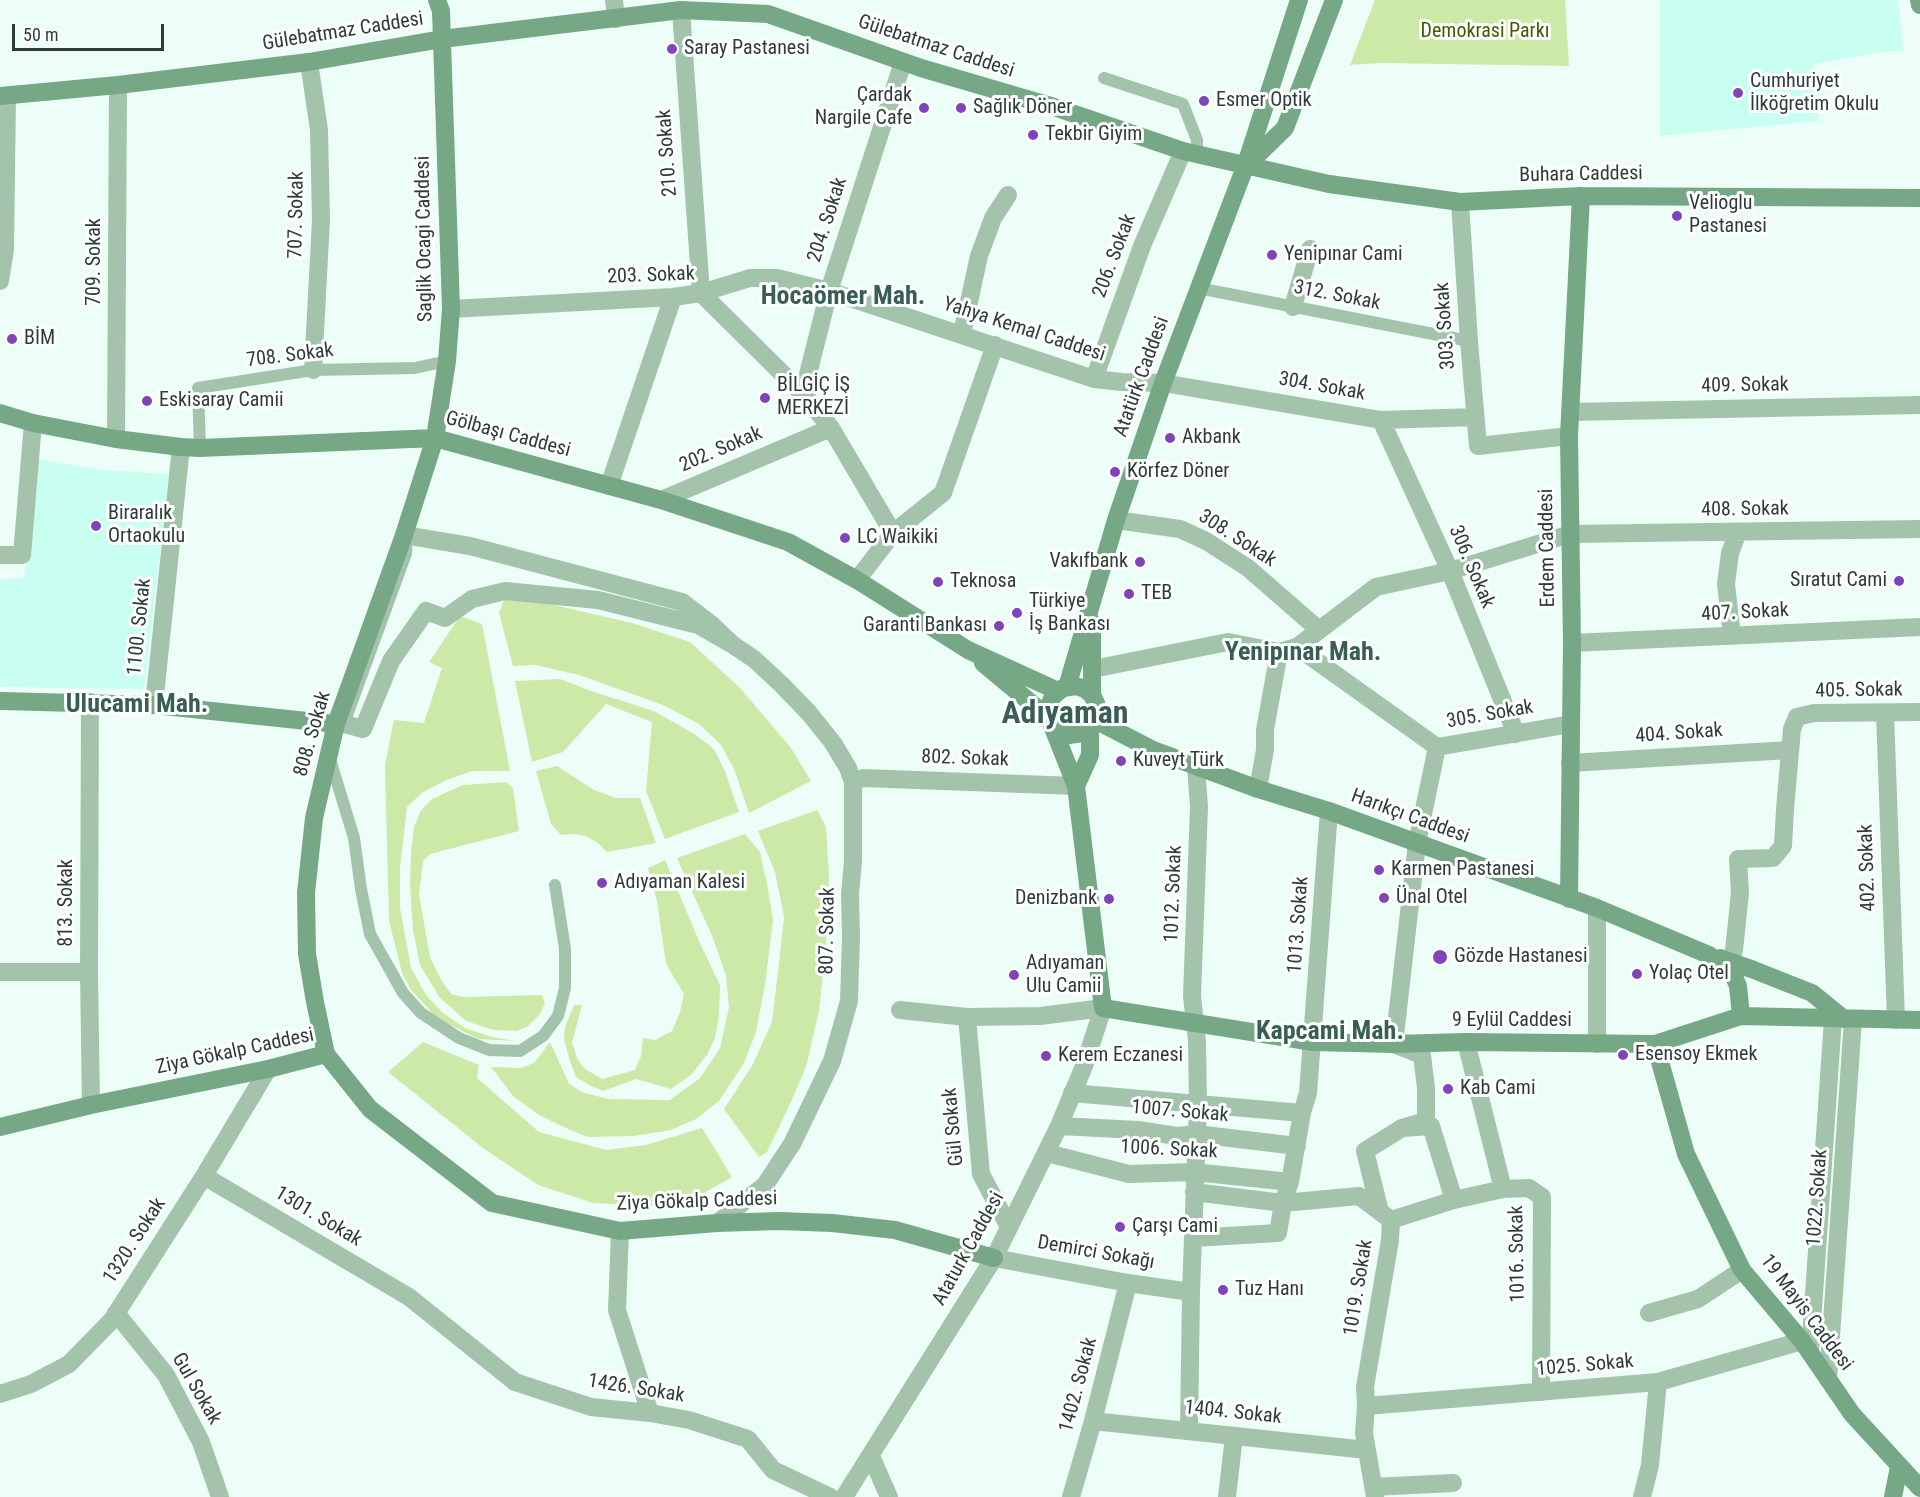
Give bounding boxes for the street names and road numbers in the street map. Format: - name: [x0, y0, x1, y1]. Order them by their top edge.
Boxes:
- street label: Gülebatmaz Caddesi: [261, 7, 425, 57]
- street label: Gülebatmaz Caddesi: [855, 10, 1017, 84]
- street label: 210. Sokak: [653, 109, 683, 197]
- street label: Saglik Ocagi Caddesi: [412, 156, 438, 322]
- street label: Buhara Caddesi: [1519, 162, 1643, 188]
- street label: 707. Sokak: [284, 171, 310, 259]
- street label: 204. Sokak: [803, 175, 853, 265]
- street label: 206. Sokak: [1088, 211, 1142, 301]
- street label: 709. Sokak: [83, 218, 107, 306]
- street label: 203. Sokak: [607, 262, 695, 290]
- street label: 312. Sokak: [1292, 276, 1382, 316]
- street label: 303. Sokak: [1431, 282, 1461, 370]
- street label: Yahya Kemal Caddesi: [940, 292, 1108, 368]
- street label: Atatürk Caddesi: [1109, 314, 1175, 440]
- street label: 708. Sokak: [245, 339, 335, 373]
- street label: 304. Sokak: [1277, 368, 1367, 406]
- street label: 409. Sokak: [1701, 373, 1789, 399]
- street label: Gölbaşı Caddesi: [443, 407, 573, 463]
- street label: 202. Sokak: [676, 422, 766, 478]
- street label: Erdem Caddesi: [1535, 488, 1561, 608]
- street label: 408. Sokak: [1701, 497, 1789, 523]
- street label: 308. Sokak: [1194, 505, 1280, 573]
- street label: 306. Sokak: [1443, 522, 1499, 612]
- street label: 1100. Sokak: [123, 577, 157, 677]
- street label: 407. Sokak: [1701, 599, 1789, 627]
- street label: 405. Sokak: [1815, 678, 1903, 704]
- street label: 808. Sokak: [289, 689, 337, 779]
- street label: 305. Sokak: [1445, 696, 1535, 734]
- street label: 404. Sokak: [1635, 719, 1723, 749]
- street label: 802. Sokak: [921, 745, 1009, 773]
- street label: Harıkçı Caddesi: [1348, 785, 1472, 849]
- street label: 402. Sokak: [1854, 824, 1882, 912]
- street label: 1012. Sokak: [1160, 845, 1188, 943]
- street label: 813. Sokak: [55, 859, 79, 947]
- street label: 1013. Sokak: [1284, 876, 1314, 974]
- street label: 807. Sokak: [815, 887, 841, 975]
- street label: 9 Eylül Caddesi: [1452, 1009, 1572, 1033]
- street label: Ziya Gökalp Caddesi: [154, 1024, 316, 1080]
- street label: Gül Sokak: [939, 1087, 969, 1167]
- street label: 1007. Sokak: [1130, 1096, 1230, 1128]
- street label: 1006. Sokak: [1120, 1135, 1218, 1165]
- street label: 1022. Sokak: [1803, 1149, 1833, 1247]
- street label: 1301. Sokak: [270, 1182, 366, 1252]
- street label: Ziya Gökalp Caddesi: [616, 1187, 778, 1217]
- street label: Ataturk Caddesi: [928, 1188, 1010, 1310]
- street label: 1320. Sokak: [98, 1194, 172, 1288]
- street label: 1016. Sokak: [1505, 1205, 1531, 1303]
- street label: Demirci Sokağı: [1036, 1231, 1156, 1275]
- street label: 1019. Sokak: [1340, 1238, 1378, 1338]
- street label: 19 Mayis Caddesi: [1754, 1250, 1858, 1376]
- street label: 1402. Sokak: [1055, 1335, 1103, 1435]
- street label: Gul Sokak: [166, 1349, 226, 1429]
- street label: 1025. Sokak: [1535, 1350, 1635, 1382]
- street label: 1426. Sokak: [586, 1370, 686, 1408]
- street label: 1404. Sokak: [1183, 1396, 1283, 1430]

